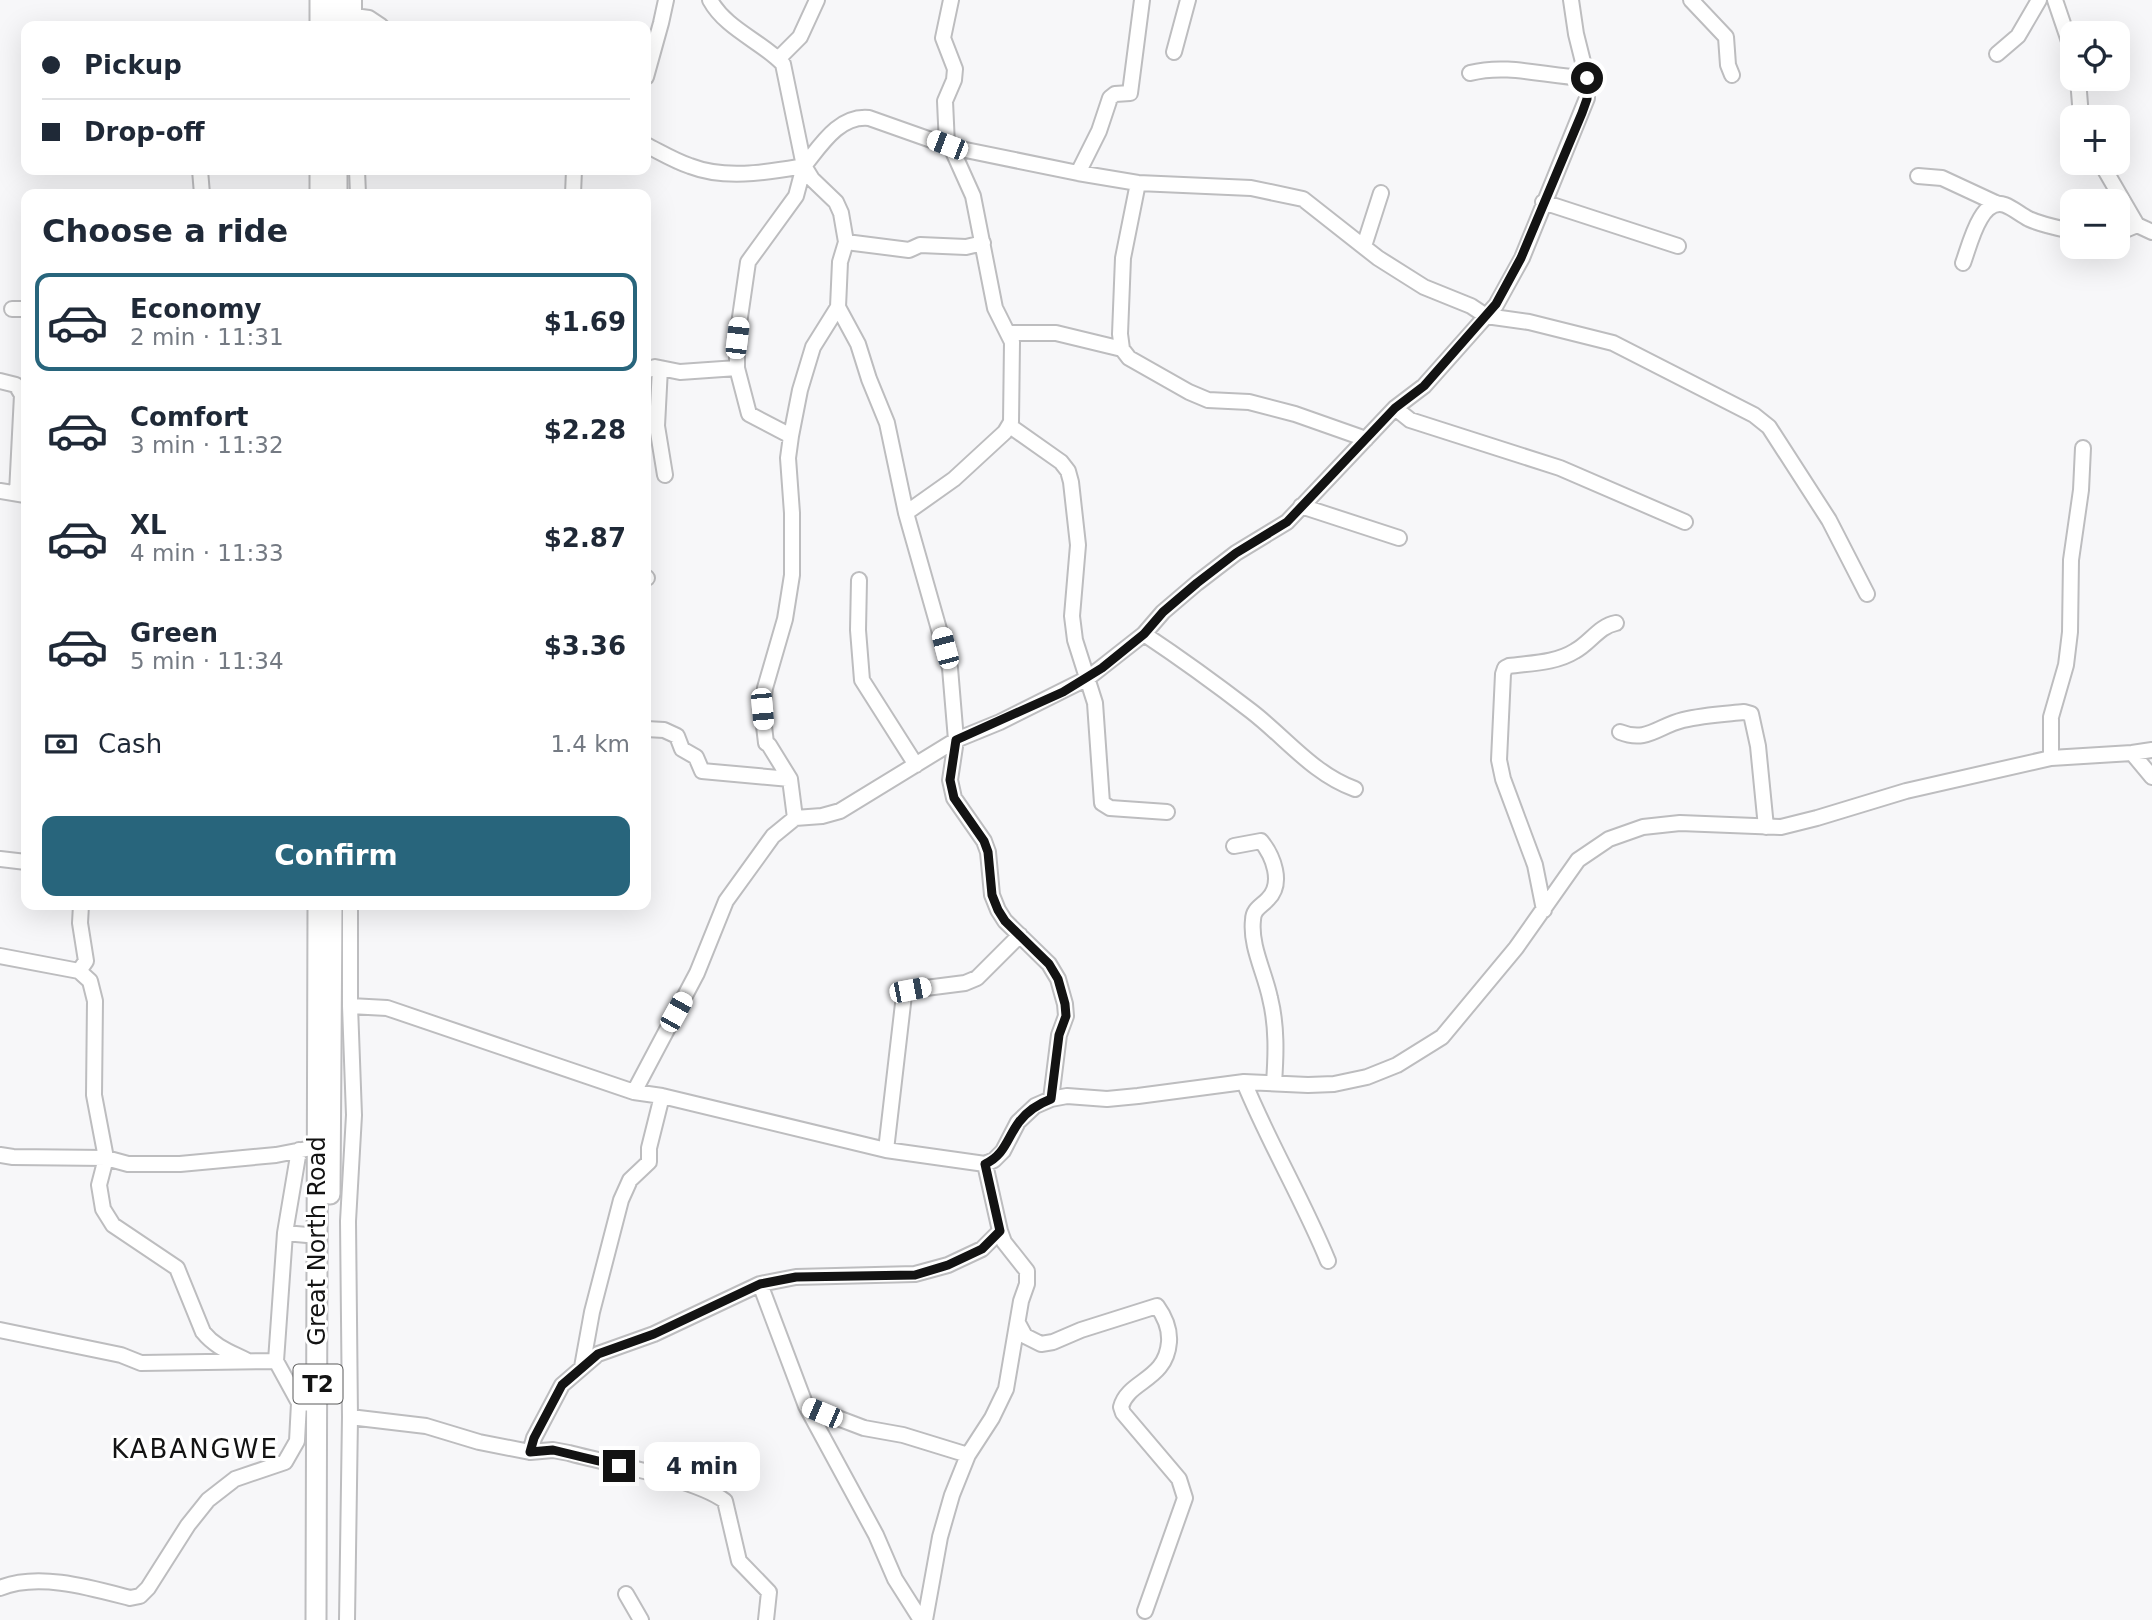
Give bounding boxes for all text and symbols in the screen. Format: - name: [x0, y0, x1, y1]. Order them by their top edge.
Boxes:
- map controls: [2060, 21, 2130, 259]
- button: locate: [2060, 21, 2130, 91]
- text: Pickup: [84, 50, 182, 80]
- route start: [1571, 62, 1603, 94]
- button: +: [2060, 105, 2130, 175]
- text: Drop-off: [84, 117, 205, 147]
- car: [924, 128, 971, 162]
- button: −: [2060, 189, 2130, 259]
- text: Choose a ride: [42, 212, 288, 250]
- icon: car: [46, 291, 109, 354]
- text: Economy: [130, 294, 261, 324]
- text: $1.69: [544, 307, 626, 337]
- car: [725, 316, 750, 360]
- text: 2 min · 11:31: [130, 324, 284, 350]
- icon: car: [46, 399, 109, 462]
- text: Comfort: [130, 402, 248, 432]
- text: $2.28: [544, 415, 626, 445]
- text: 3 min · 11:32: [130, 432, 284, 458]
- icon: car: [46, 507, 109, 570]
- text: XL: [130, 510, 167, 540]
- text: $2.87: [544, 523, 626, 553]
- text: 4 min · 11:33: [130, 540, 284, 566]
- icon: car: [46, 615, 109, 678]
- text: Green: [130, 618, 218, 648]
- car: [930, 625, 961, 671]
- text: $3.36: [544, 631, 626, 661]
- text: 5 min · 11:34: [130, 648, 284, 674]
- car: [750, 687, 775, 731]
- icon: cash: [42, 725, 80, 763]
- text: Cash: [98, 729, 162, 759]
- text: 1.4 km: [550, 731, 630, 757]
- button: Confirm: [42, 816, 630, 896]
- car: [888, 976, 933, 1004]
- car: [657, 989, 696, 1035]
- street label: Great North Road: [303, 1136, 331, 1346]
- road number: T2: [294, 1364, 342, 1404]
- car: [799, 1395, 846, 1431]
- district label: KABANGWE: [111, 1434, 279, 1464]
- callout: 4 min: [644, 1442, 759, 1490]
- route end: [603, 1450, 635, 1482]
- text: 4 min: [666, 1453, 738, 1479]

